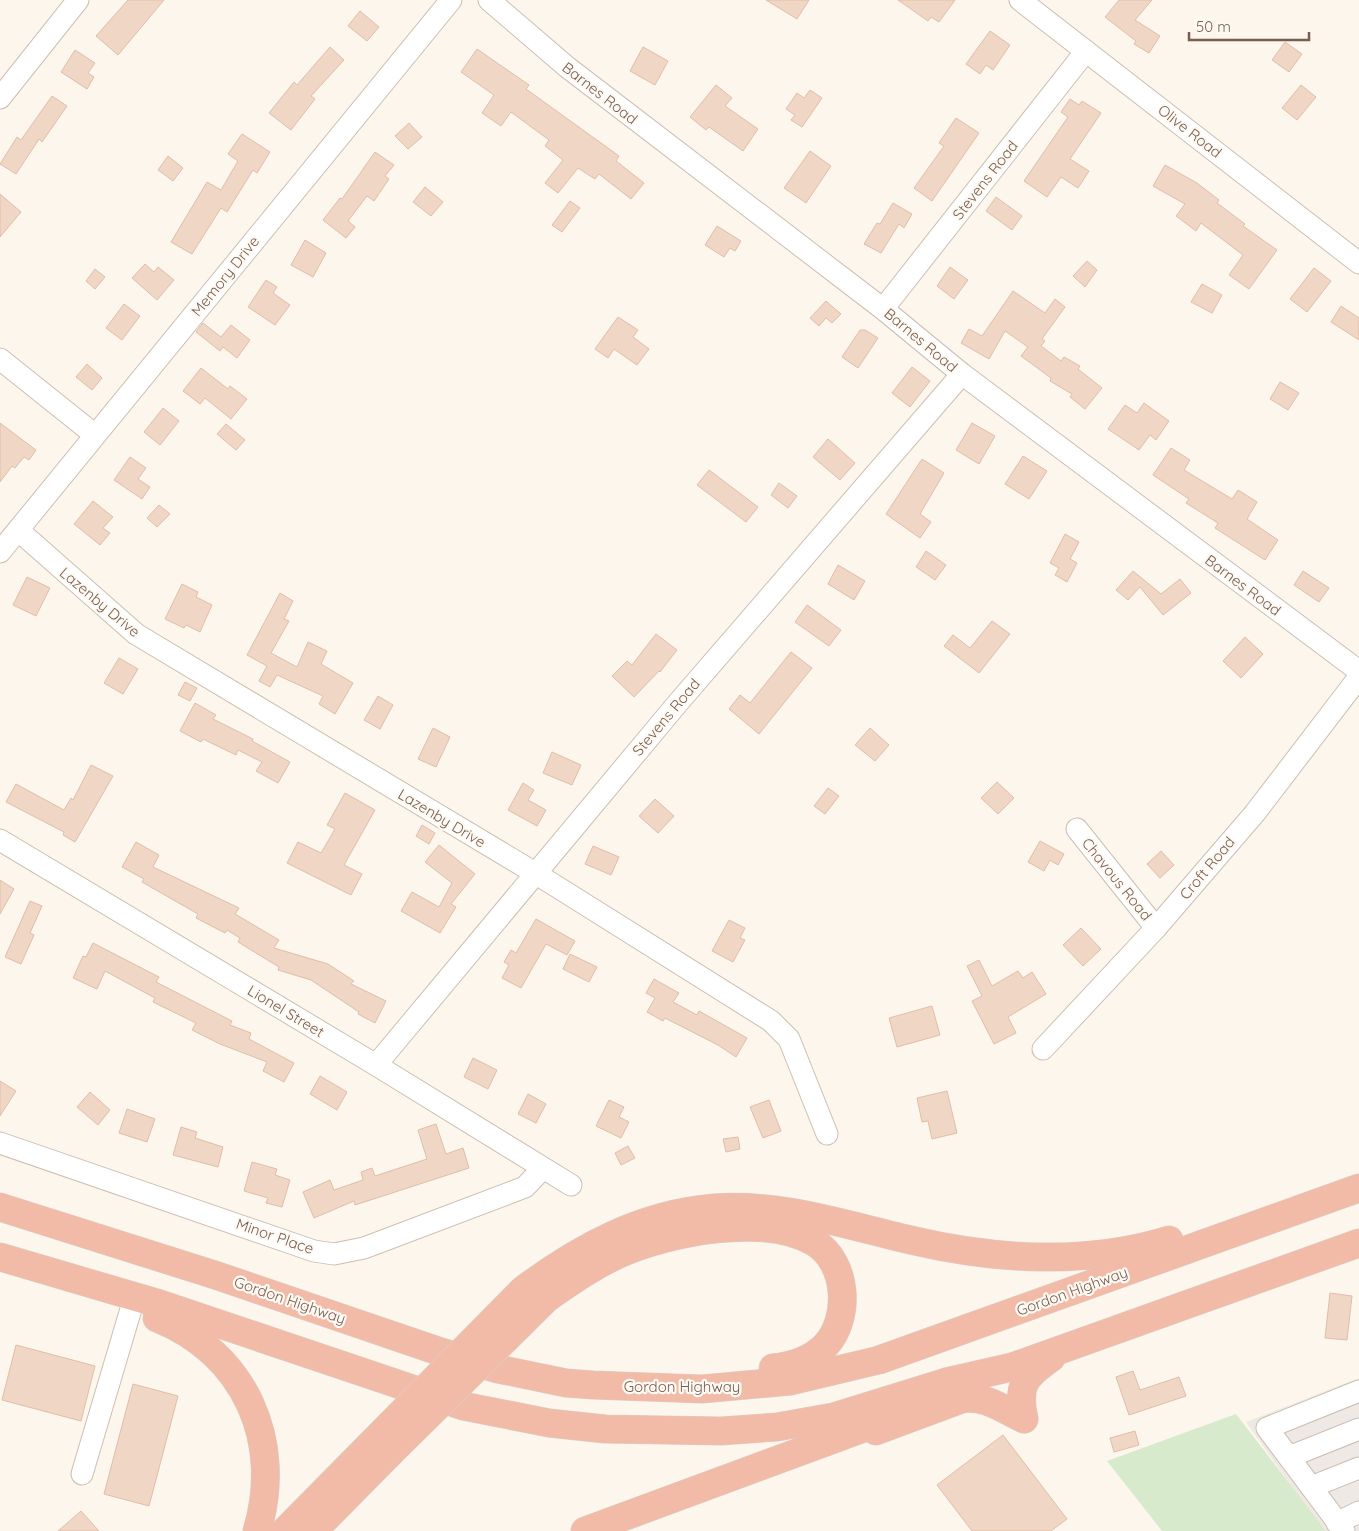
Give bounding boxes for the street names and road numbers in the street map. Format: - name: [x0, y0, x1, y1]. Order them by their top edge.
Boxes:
- street label: Barnes Road: [559, 58, 641, 128]
- street label: Olive Road: [1154, 100, 1226, 162]
- street label: Stevens Road: [948, 137, 1022, 223]
- street label: Memory Drive: [187, 232, 263, 320]
- street label: Barnes Road: [880, 304, 962, 376]
- street label: Barnes Road: [1201, 550, 1285, 620]
- street label: Lazenby Drive: [56, 563, 144, 641]
- street label: Stevens Road: [628, 674, 704, 760]
- street label: Lazenby Drive: [395, 784, 489, 852]
- street label: Croft Road: [1175, 833, 1239, 903]
- street label: Chavous Road: [1078, 834, 1156, 924]
- street label: Lionel Street: [244, 981, 328, 1041]
- street label: Minor Place: [234, 1214, 316, 1258]
- street label: Gordon Highway: [1014, 1262, 1130, 1320]
- street label: Gordon Highway: [232, 1272, 348, 1328]
- street label: Gordon Highway: [624, 1377, 740, 1396]

